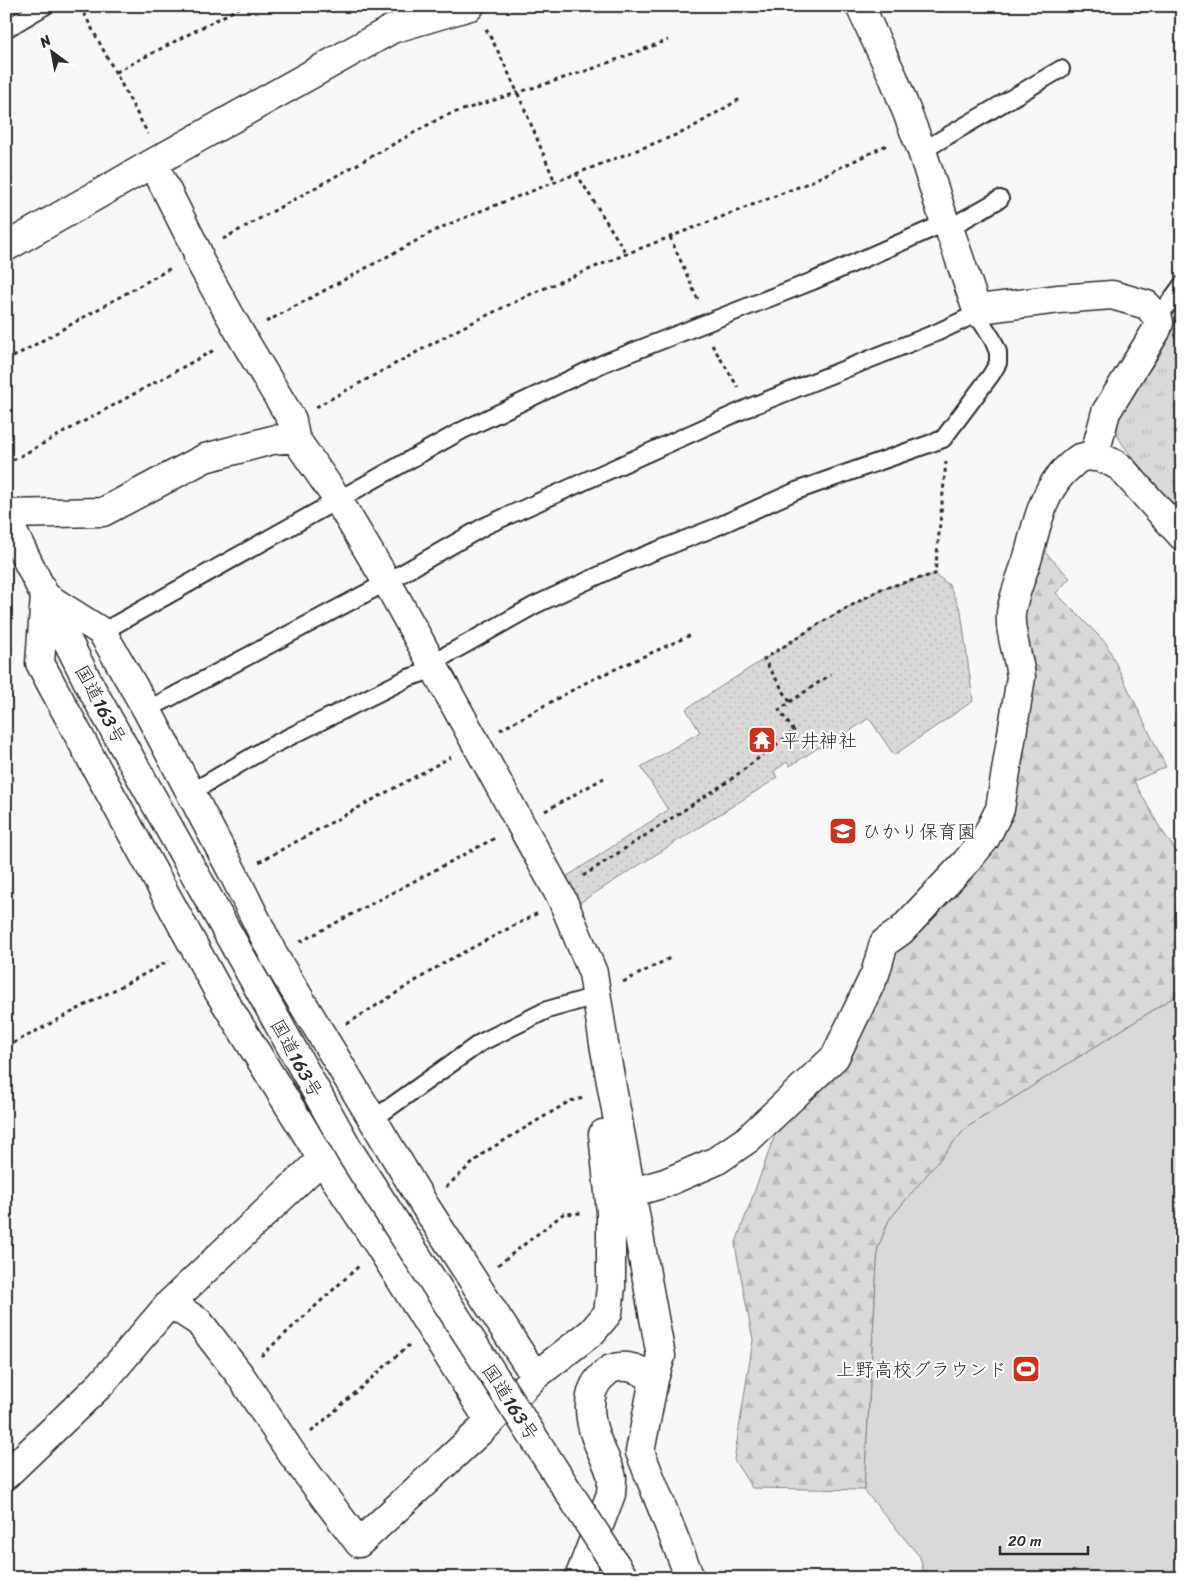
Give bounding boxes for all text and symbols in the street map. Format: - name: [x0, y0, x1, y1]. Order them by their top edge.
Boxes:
- north arrow: [28, 28, 78, 78]
- text: N: [34, 28, 56, 55]
- street label: 国道163号: [66, 658, 135, 750]
- place label: 平井神社: [781, 724, 857, 757]
- temple icon: 平井神社: [747, 725, 777, 755]
- place label: ひかり保育園: [862, 815, 976, 848]
- school or university icon: ひかり保育園: [828, 816, 858, 846]
- street label: 国道163号: [261, 1012, 332, 1104]
- place label: 上野高校グラウンド: [836, 1353, 1007, 1386]
- sports icon: 上野高校グラウンド: [1011, 1354, 1041, 1384]
- street label: 国道163号: [473, 1357, 548, 1447]
- scale bar: [1000, 1524, 1088, 1556]
- text: 20 m: [1008, 1528, 1042, 1554]

